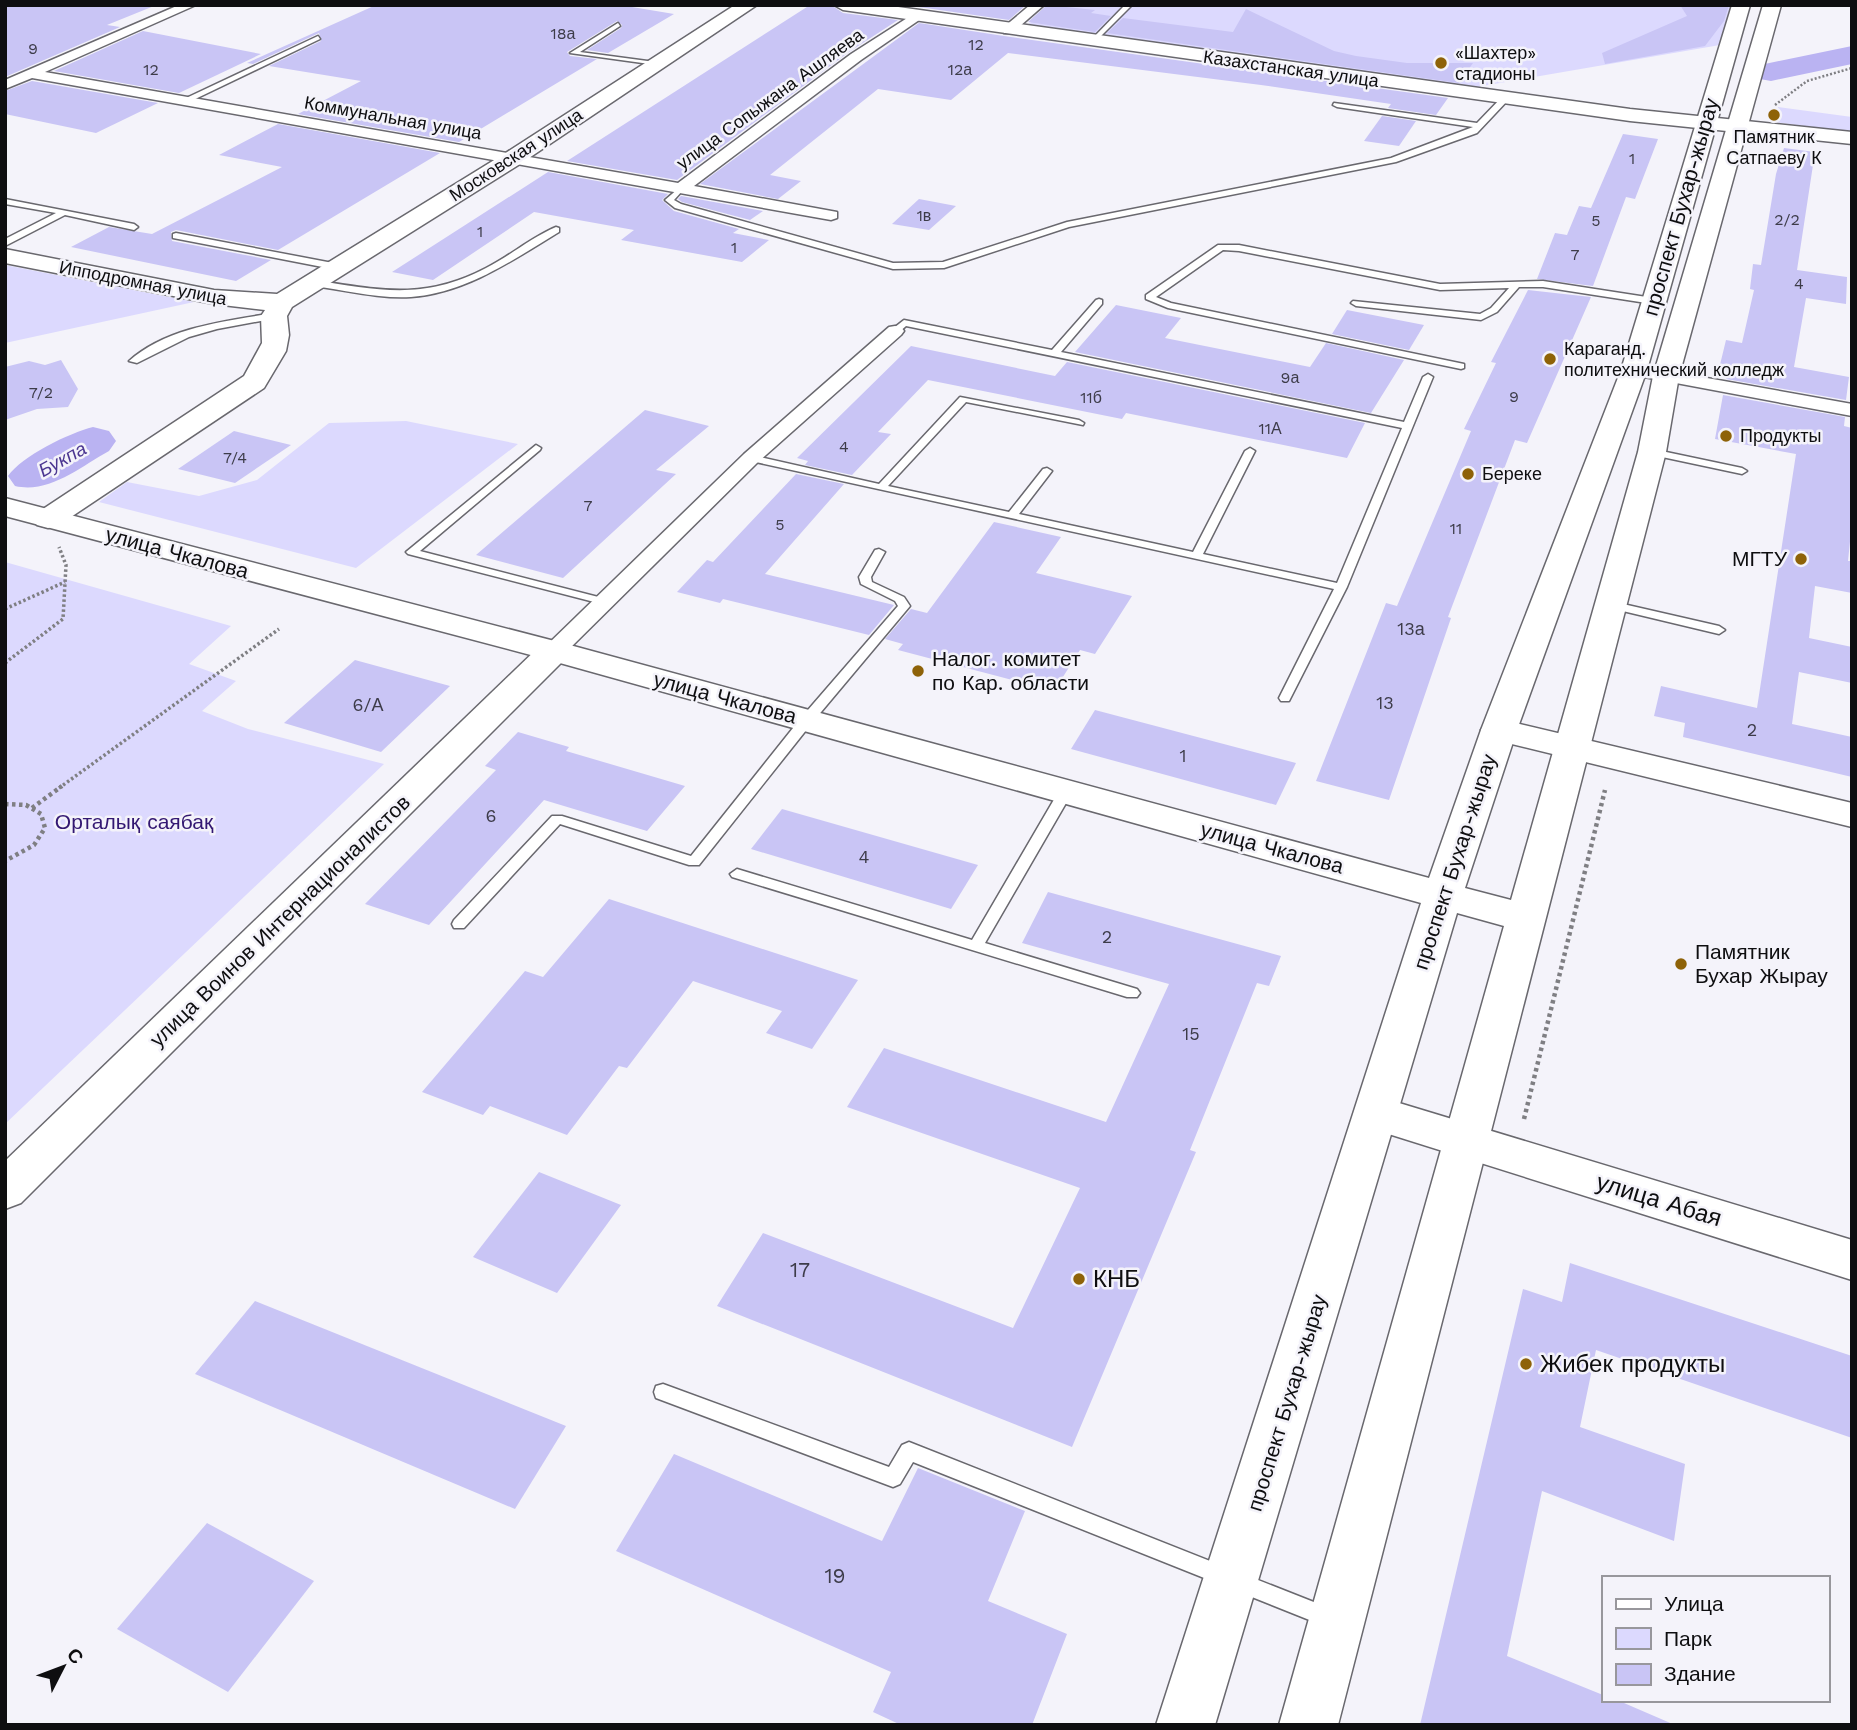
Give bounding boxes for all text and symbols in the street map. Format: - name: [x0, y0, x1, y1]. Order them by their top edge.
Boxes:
- street label: улица Сопыжана Ашляева: [672, 23, 868, 173]
- house number: 18а: [551, 24, 576, 43]
- house number: 12: [968, 35, 984, 54]
- house number: 9: [28, 39, 38, 58]
- place label: «Шахтер» стадионы: [1455, 42, 1536, 84]
- street label: Казахстанская улица: [1202, 46, 1381, 91]
- marker: «Шахтер» стадионы: [1433, 55, 1449, 71]
- house number: 12: [143, 60, 159, 79]
- house number: 12а: [948, 60, 972, 79]
- street label: Коммунальная улица: [303, 92, 484, 144]
- street label: проспект Бухар-жырау: [1637, 95, 1724, 319]
- street label: Московская улица: [445, 103, 587, 205]
- marker: Памятник Сатпаеву К: [1766, 107, 1782, 123]
- place label: Памятник Сатпаеву К: [1726, 126, 1822, 168]
- house number: 1: [1629, 149, 1635, 168]
- house number: 1в: [917, 206, 931, 225]
- house number: 2/2: [1774, 210, 1800, 229]
- house number: 5: [1591, 211, 1601, 230]
- house number: 1: [477, 222, 483, 241]
- house number: 1: [731, 238, 737, 257]
- house number: 7: [1571, 245, 1580, 264]
- street label: Ипподромная улица: [58, 256, 230, 309]
- house number: 4: [1794, 274, 1804, 293]
- place label: Караганд. политехнический колледж: [1564, 338, 1784, 380]
- marker: Караганд. политехнический колледж: [1542, 351, 1558, 367]
- house number: 9а: [1281, 368, 1299, 387]
- house number: 7/2: [29, 383, 53, 402]
- house number: 9: [1509, 387, 1519, 406]
- house number: 11б: [1080, 388, 1102, 407]
- house number: 11А: [1258, 419, 1282, 438]
- place label: Продукты: [1740, 425, 1821, 446]
- marker: Продукты: [1718, 428, 1734, 444]
- water label: Букпа: [34, 437, 90, 482]
- house number: 4: [839, 437, 849, 456]
- house number: 7/4: [223, 448, 247, 467]
- place label: Береке: [1482, 463, 1542, 484]
- marker: Береке: [1460, 466, 1476, 482]
- house number: 7: [584, 496, 593, 515]
- house number: 5: [775, 515, 785, 534]
- house number: 11: [1450, 519, 1462, 538]
- street label: улица Чкалова: [103, 521, 252, 584]
- place label: МГТУ: [1732, 546, 1788, 571]
- marker: МГТУ: [1793, 551, 1809, 567]
- house number: 13а: [1397, 618, 1426, 639]
- place label: Налог. комитет по Кар. области: [932, 646, 1089, 695]
- marker: Налог. комитет по Кар. области: [910, 663, 926, 679]
- street label: улица Чкалова: [651, 666, 800, 729]
- house number: 13: [1376, 692, 1394, 713]
- house number: 6/А: [353, 694, 383, 715]
- house number: 2: [1747, 719, 1757, 740]
- house number: 1: [1179, 745, 1187, 766]
- street label: проспект Бухар-жырау: [1408, 750, 1501, 973]
- street label: улица Воинов Интернационалистов: [144, 789, 415, 1052]
- house number: 6: [486, 805, 496, 826]
- park label: Орталық саябақ: [55, 809, 214, 834]
- street label: улица Чкалова: [1198, 816, 1347, 879]
- house number: 4: [859, 846, 870, 867]
- house number: 2: [1102, 926, 1112, 947]
- place label: Памятник Бухар Жырау: [1695, 939, 1828, 988]
- marker: Памятник Бухар Жырау: [1673, 956, 1689, 972]
- house number: 15: [1182, 1023, 1200, 1044]
- street label: улица Абая: [1593, 1168, 1725, 1232]
- house number: 17: [790, 1257, 810, 1282]
- place label: КНБ: [1093, 1265, 1140, 1293]
- marker: КНБ: [1071, 1271, 1087, 1287]
- street label: проспект Бухар-жырау: [1242, 1291, 1332, 1514]
- place label: Жибек продукты: [1540, 1350, 1725, 1378]
- marker: Жибек продукты: [1518, 1356, 1534, 1372]
- house number: 19: [824, 1563, 846, 1588]
- legend: [1602, 1576, 1829, 1702]
- text: Улица: [1664, 1591, 1724, 1616]
- text: Парк: [1664, 1626, 1712, 1651]
- north arrow: [28, 1632, 98, 1702]
- text: С: [62, 1643, 89, 1669]
- text: Здание: [1664, 1661, 1736, 1686]

